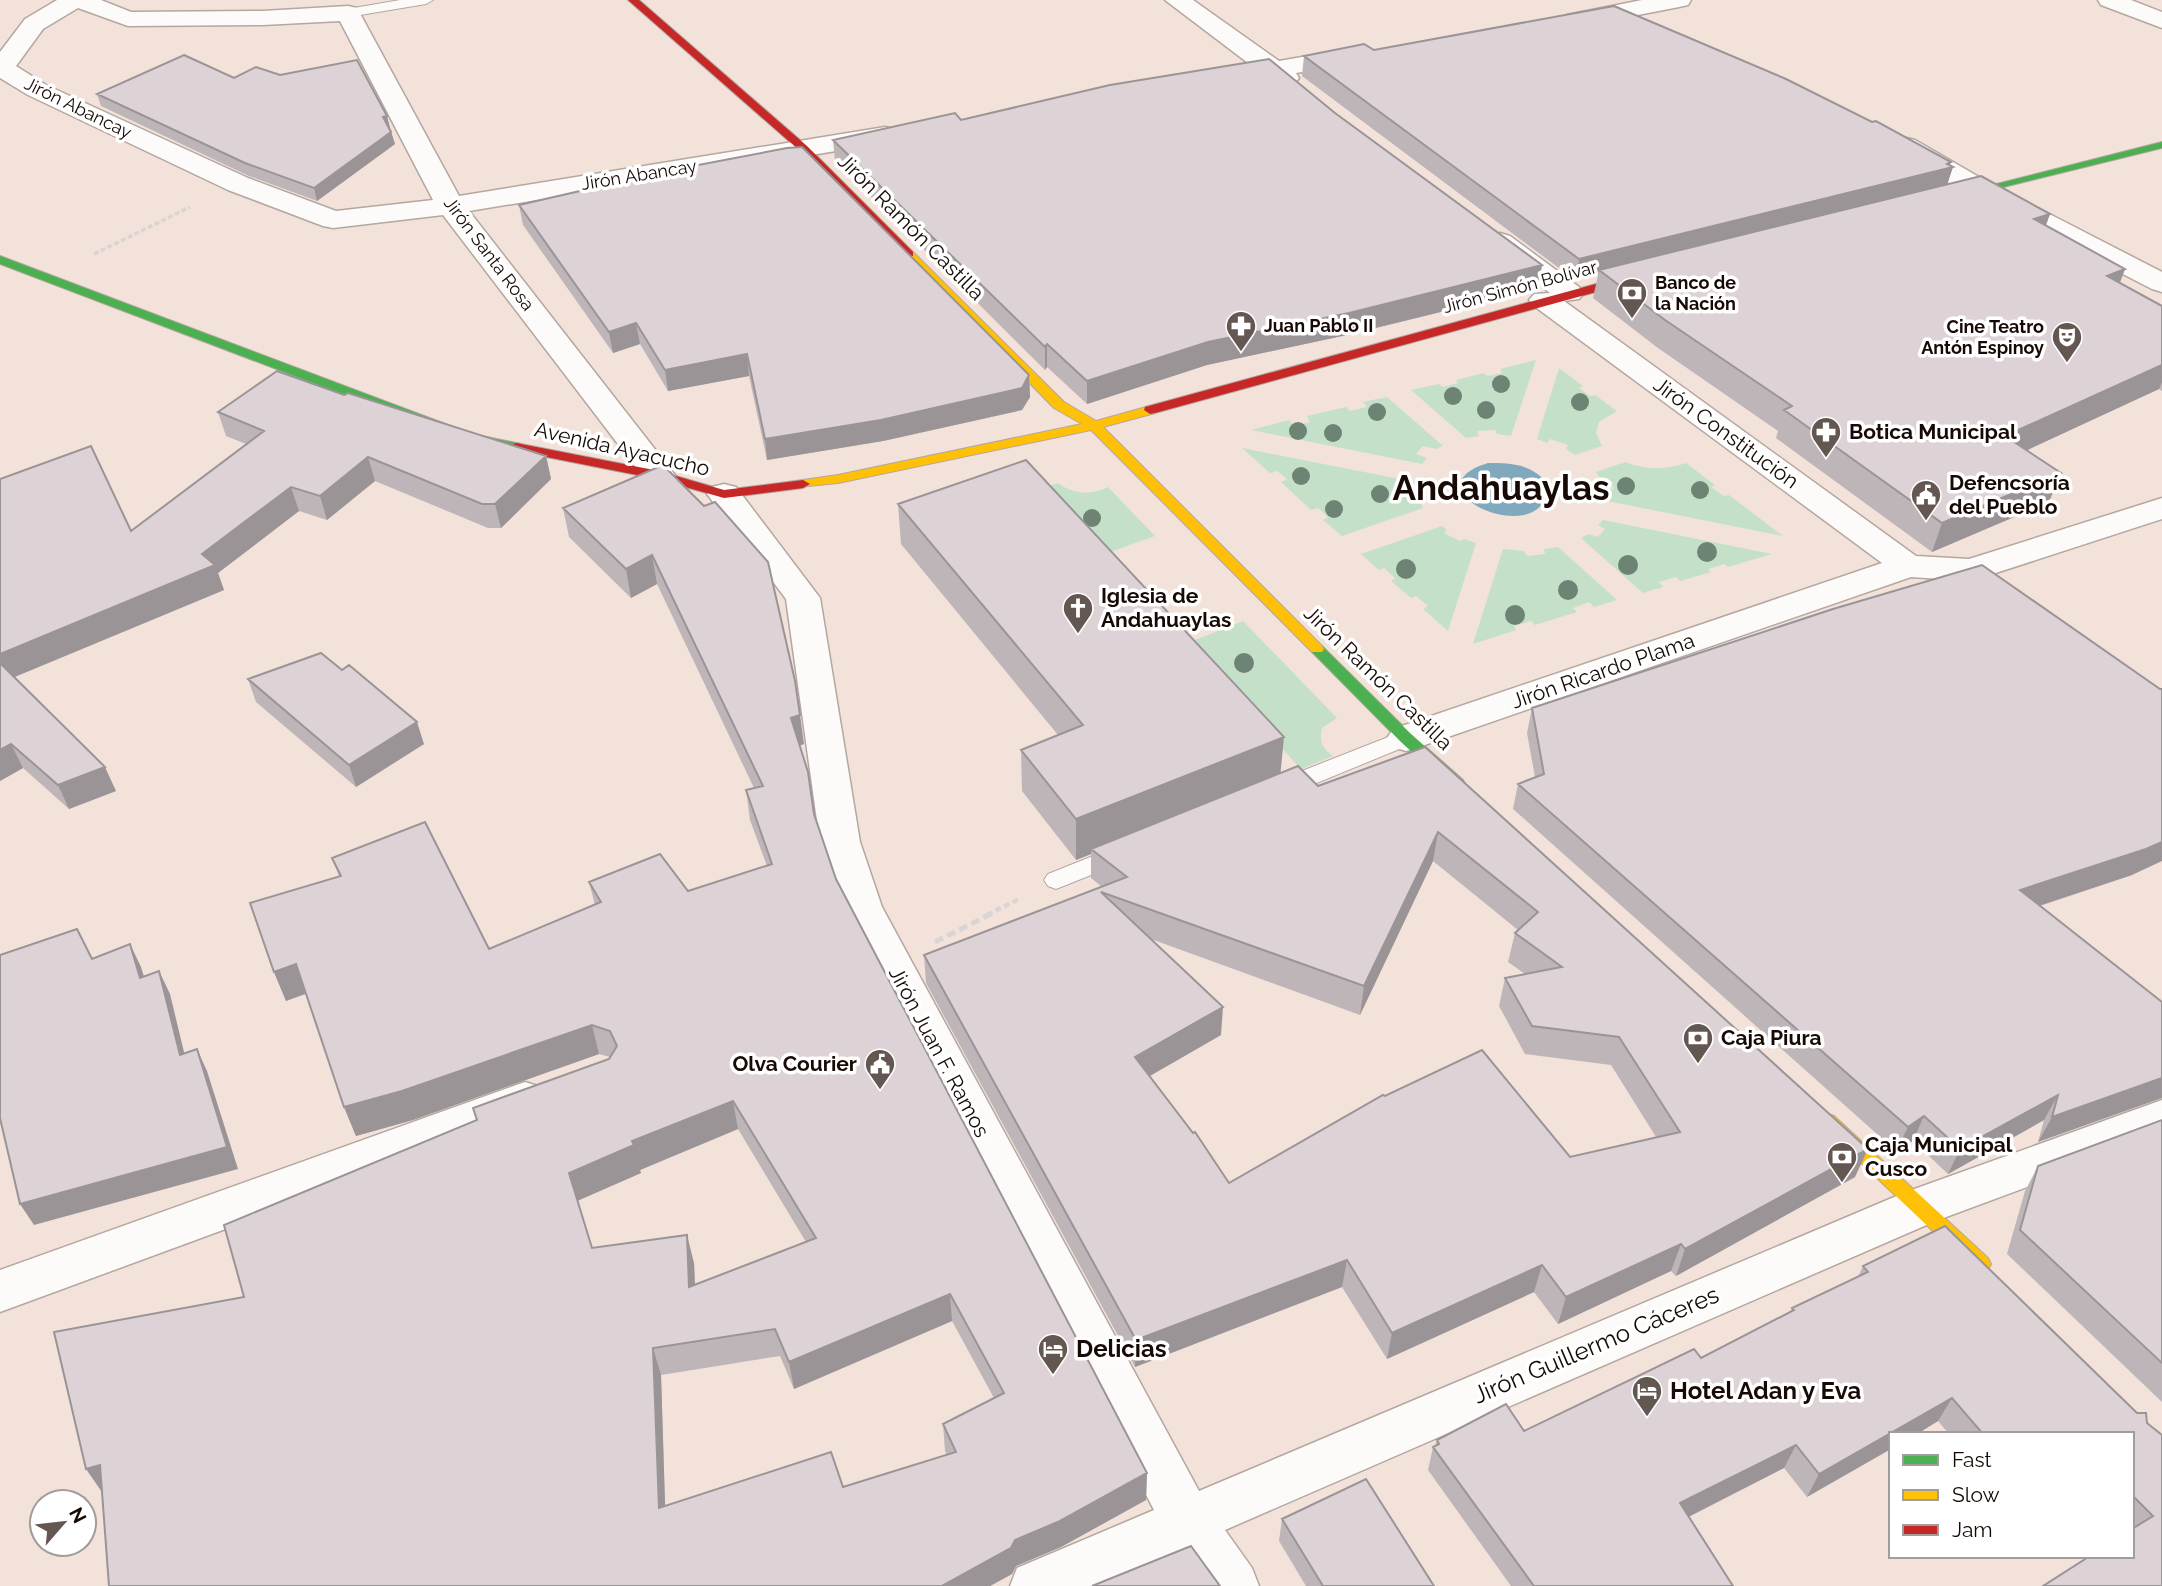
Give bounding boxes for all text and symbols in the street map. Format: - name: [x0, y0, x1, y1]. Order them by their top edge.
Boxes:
- street label: Jirón Abancay: [21, 73, 135, 143]
- street label: Jirón Ramón Castilla: [833, 148, 990, 305]
- street label: Jirón Abancay: [580, 155, 698, 194]
- street label: Jirón Santa Rosa: [440, 193, 539, 315]
- street label: Jirón Simón Bolívar: [1441, 256, 1600, 317]
- place label: Banco de la Nación: [1655, 272, 1736, 314]
- bank icon: Banco de la Nación: [1615, 276, 1649, 320]
- pharmacy icon: Juan Pablo II: [1224, 309, 1258, 353]
- place label: Juan Pablo II: [1264, 315, 1373, 336]
- place label: Cine Teatro Antón Espinoy: [1921, 316, 2044, 358]
- theatre icon: Cine Teatro Antón Espinoy: [2050, 320, 2084, 364]
- street label: Jirón Constitución: [1649, 372, 1804, 494]
- pharmacy icon: Botica Municipal: [1809, 415, 1843, 459]
- street label: Avenida Ayacucho: [532, 416, 712, 481]
- place label: Botica Municipal: [1849, 419, 2017, 444]
- district label: Andahuaylas: [1392, 467, 1610, 508]
- place label: Defencsoría del Pueblo: [1949, 470, 2070, 519]
- public building icon: Defencsoría del Pueblo: [1909, 478, 1943, 522]
- place label: Iglesia de Andahuaylas: [1101, 583, 1231, 632]
- church icon: Iglesia de Andahuaylas: [1061, 591, 1095, 635]
- street label: Jirón Ramón Castilla: [1299, 600, 1458, 755]
- street label: Jirón Ricardo Plama: [1508, 627, 1698, 714]
- street label: Jirón Juan F. Ramos: [884, 962, 995, 1141]
- bank icon: Caja Piura: [1681, 1021, 1715, 1065]
- place label: Caja Piura: [1721, 1025, 1822, 1050]
- public building icon: Olva Courier: [863, 1047, 897, 1091]
- place label: Olva Courier: [732, 1051, 857, 1076]
- place label: Caja Municipal Cusco: [1865, 1132, 2013, 1181]
- bank icon: Caja Municipal Cusco: [1825, 1140, 1859, 1184]
- street label: Jirón Guillermo Cáceres: [1468, 1280, 1723, 1410]
- hotel icon: Delicias: [1036, 1332, 1070, 1376]
- place label: Delicias: [1076, 1334, 1167, 1363]
- hotel icon: Hotel Adan y Eva: [1630, 1374, 1664, 1418]
- place label: Hotel Adan y Eva: [1670, 1376, 1862, 1405]
- legend: [1889, 1432, 2134, 1558]
- text: Fast: [1952, 1447, 1992, 1472]
- text: Slow: [1952, 1482, 2000, 1507]
- north arrow: [28, 1488, 98, 1558]
- text: N: [65, 1503, 91, 1527]
- text: Jam: [1952, 1517, 1993, 1542]

